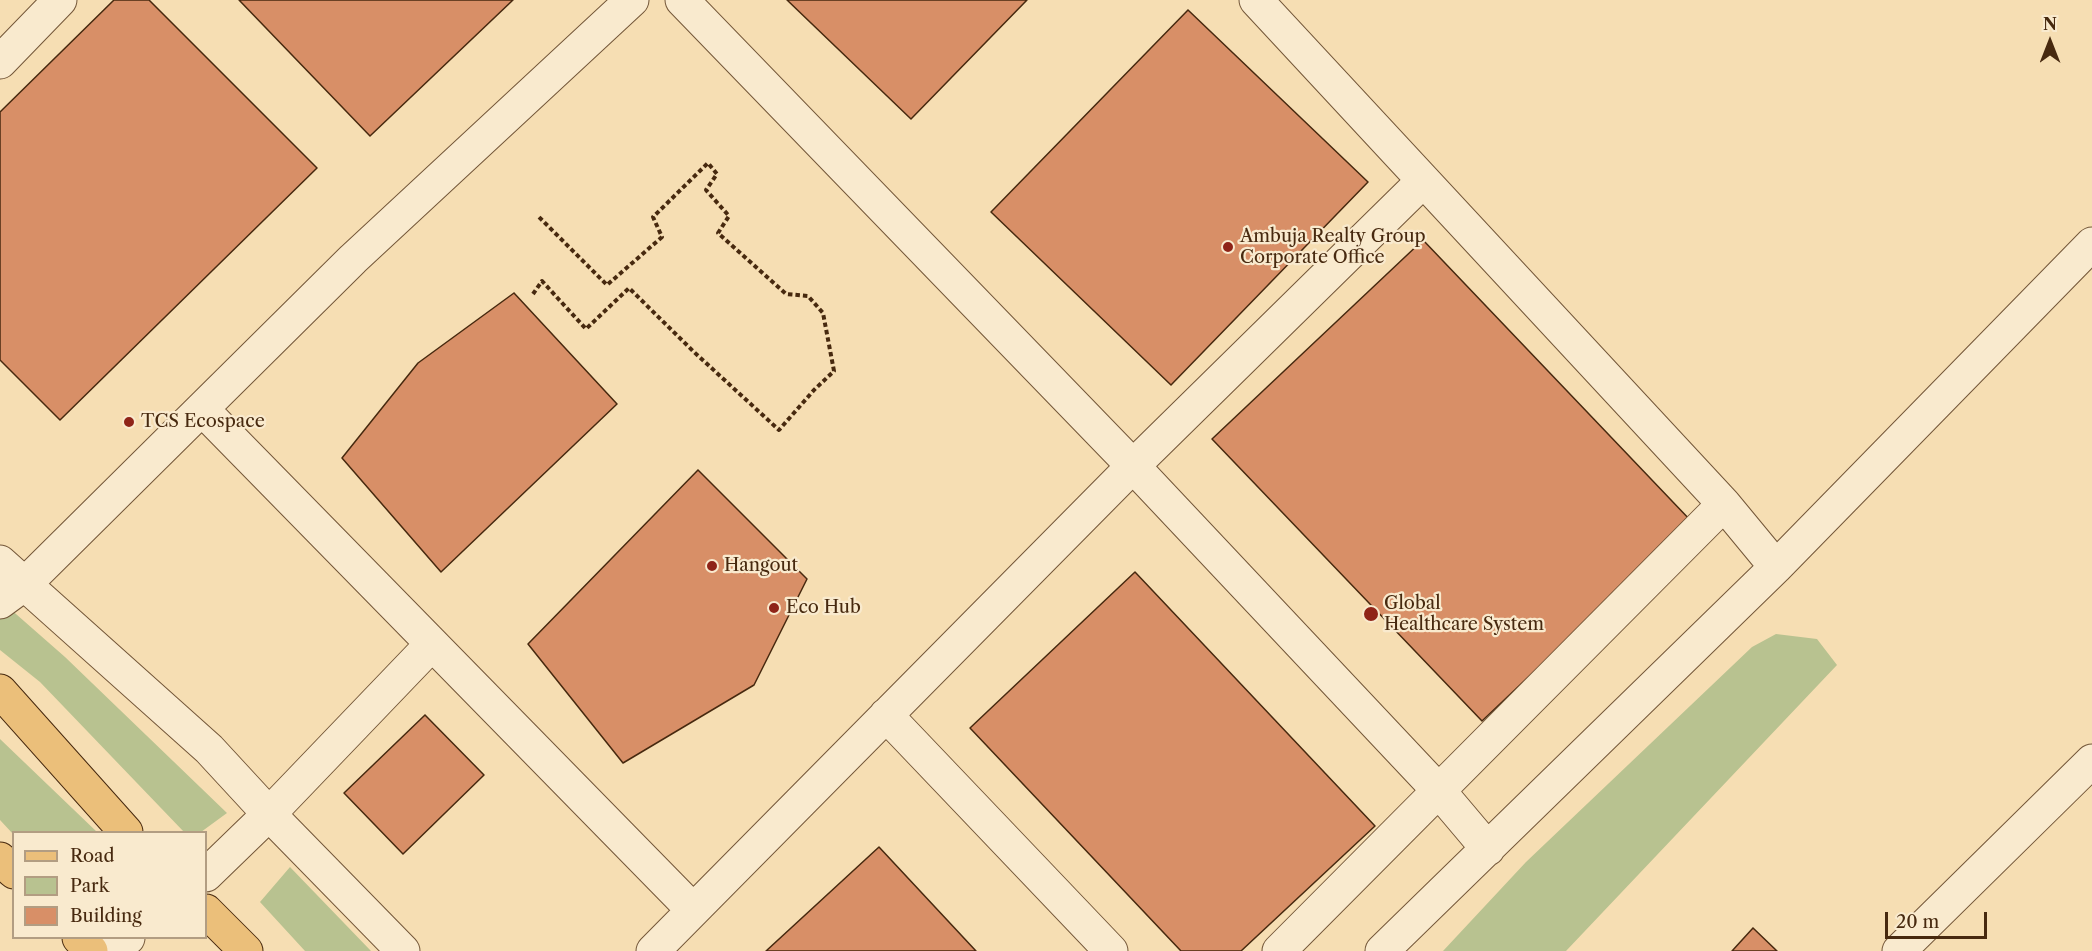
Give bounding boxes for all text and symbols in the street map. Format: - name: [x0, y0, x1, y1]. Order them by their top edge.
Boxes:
- north arrow: [2020, 12, 2080, 72]
- text: N: [2043, 14, 2057, 34]
- place label: Ambuja Realty Group Corporate Office: [1240, 226, 1426, 268]
- marker: Ambuja Realty Group Corporate Office: [1221, 240, 1235, 254]
- place label: TCS Ecospace: [141, 411, 265, 433]
- marker: TCS Ecospace: [122, 415, 136, 429]
- place label: Hangout: [724, 555, 798, 577]
- marker: Hangout: [705, 559, 719, 573]
- place label: Global Healthcare System: [1384, 593, 1544, 636]
- place label: Eco Hub: [786, 597, 861, 619]
- marker: Eco Hub: [767, 601, 781, 615]
- marker: Global Healthcare System: [1362, 605, 1380, 623]
- legend: [12, 831, 207, 939]
- text: Road: [70, 845, 115, 867]
- text: Park: [70, 875, 109, 897]
- scale bar: [1888, 900, 1990, 938]
- text: Building: [70, 905, 142, 927]
- text: 20 m: [1896, 911, 1939, 933]

